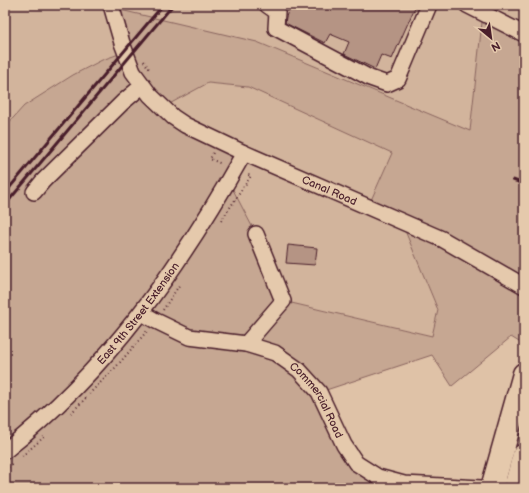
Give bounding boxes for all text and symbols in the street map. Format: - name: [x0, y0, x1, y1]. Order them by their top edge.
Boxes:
- north arrow: [471, 18, 511, 58]
- text: N: [489, 39, 502, 54]
- street label: Canal Road: [300, 173, 359, 208]
- street label: East 9th Street Extension: [94, 260, 182, 367]
- street label: Commercial Road: [287, 359, 346, 440]

